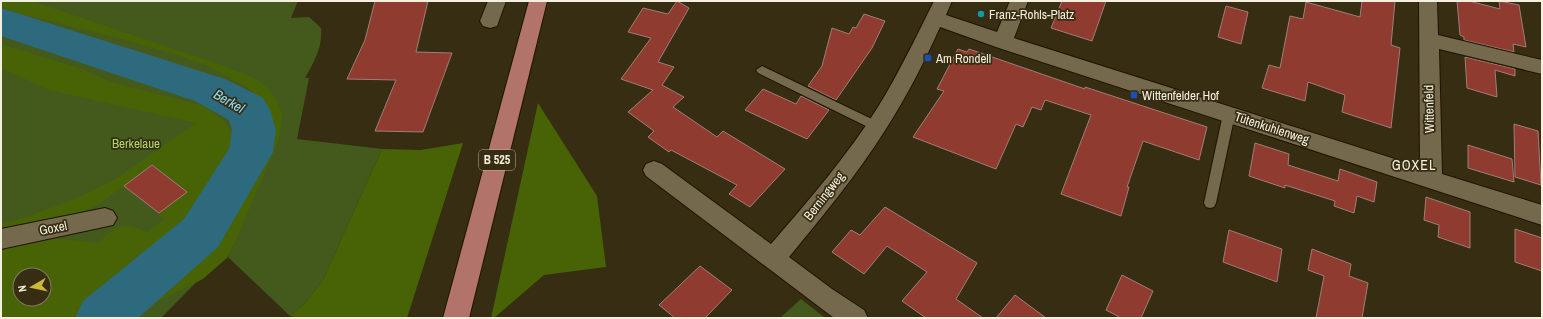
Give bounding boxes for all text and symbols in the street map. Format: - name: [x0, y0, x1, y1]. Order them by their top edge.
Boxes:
- place label: Franz-Rohls-Platz: [989, 6, 1074, 23]
- marker: Franz-Rohls-Platz: [976, 9, 986, 19]
- place label: Am Rondell: [935, 50, 991, 67]
- marker: Am Rondell: [923, 53, 933, 63]
- water label: Berkel: [210, 85, 248, 117]
- street label: Wittenfeld: [1420, 85, 1438, 133]
- place label: Wittenfelder Hof: [1142, 87, 1219, 104]
- marker: Wittenfelder Hof: [1129, 90, 1139, 100]
- street label: Tütenkuhlenweg: [1233, 108, 1311, 148]
- park label: Berkelaue: [112, 135, 160, 152]
- road number: B 525: [479, 150, 515, 170]
- district label: GOXEL: [1392, 156, 1436, 174]
- street label: Berningweg: [800, 168, 848, 224]
- street label: Goxel: [38, 217, 68, 239]
- north arrow: [12, 267, 52, 307]
- text: N: [15, 284, 30, 293]

